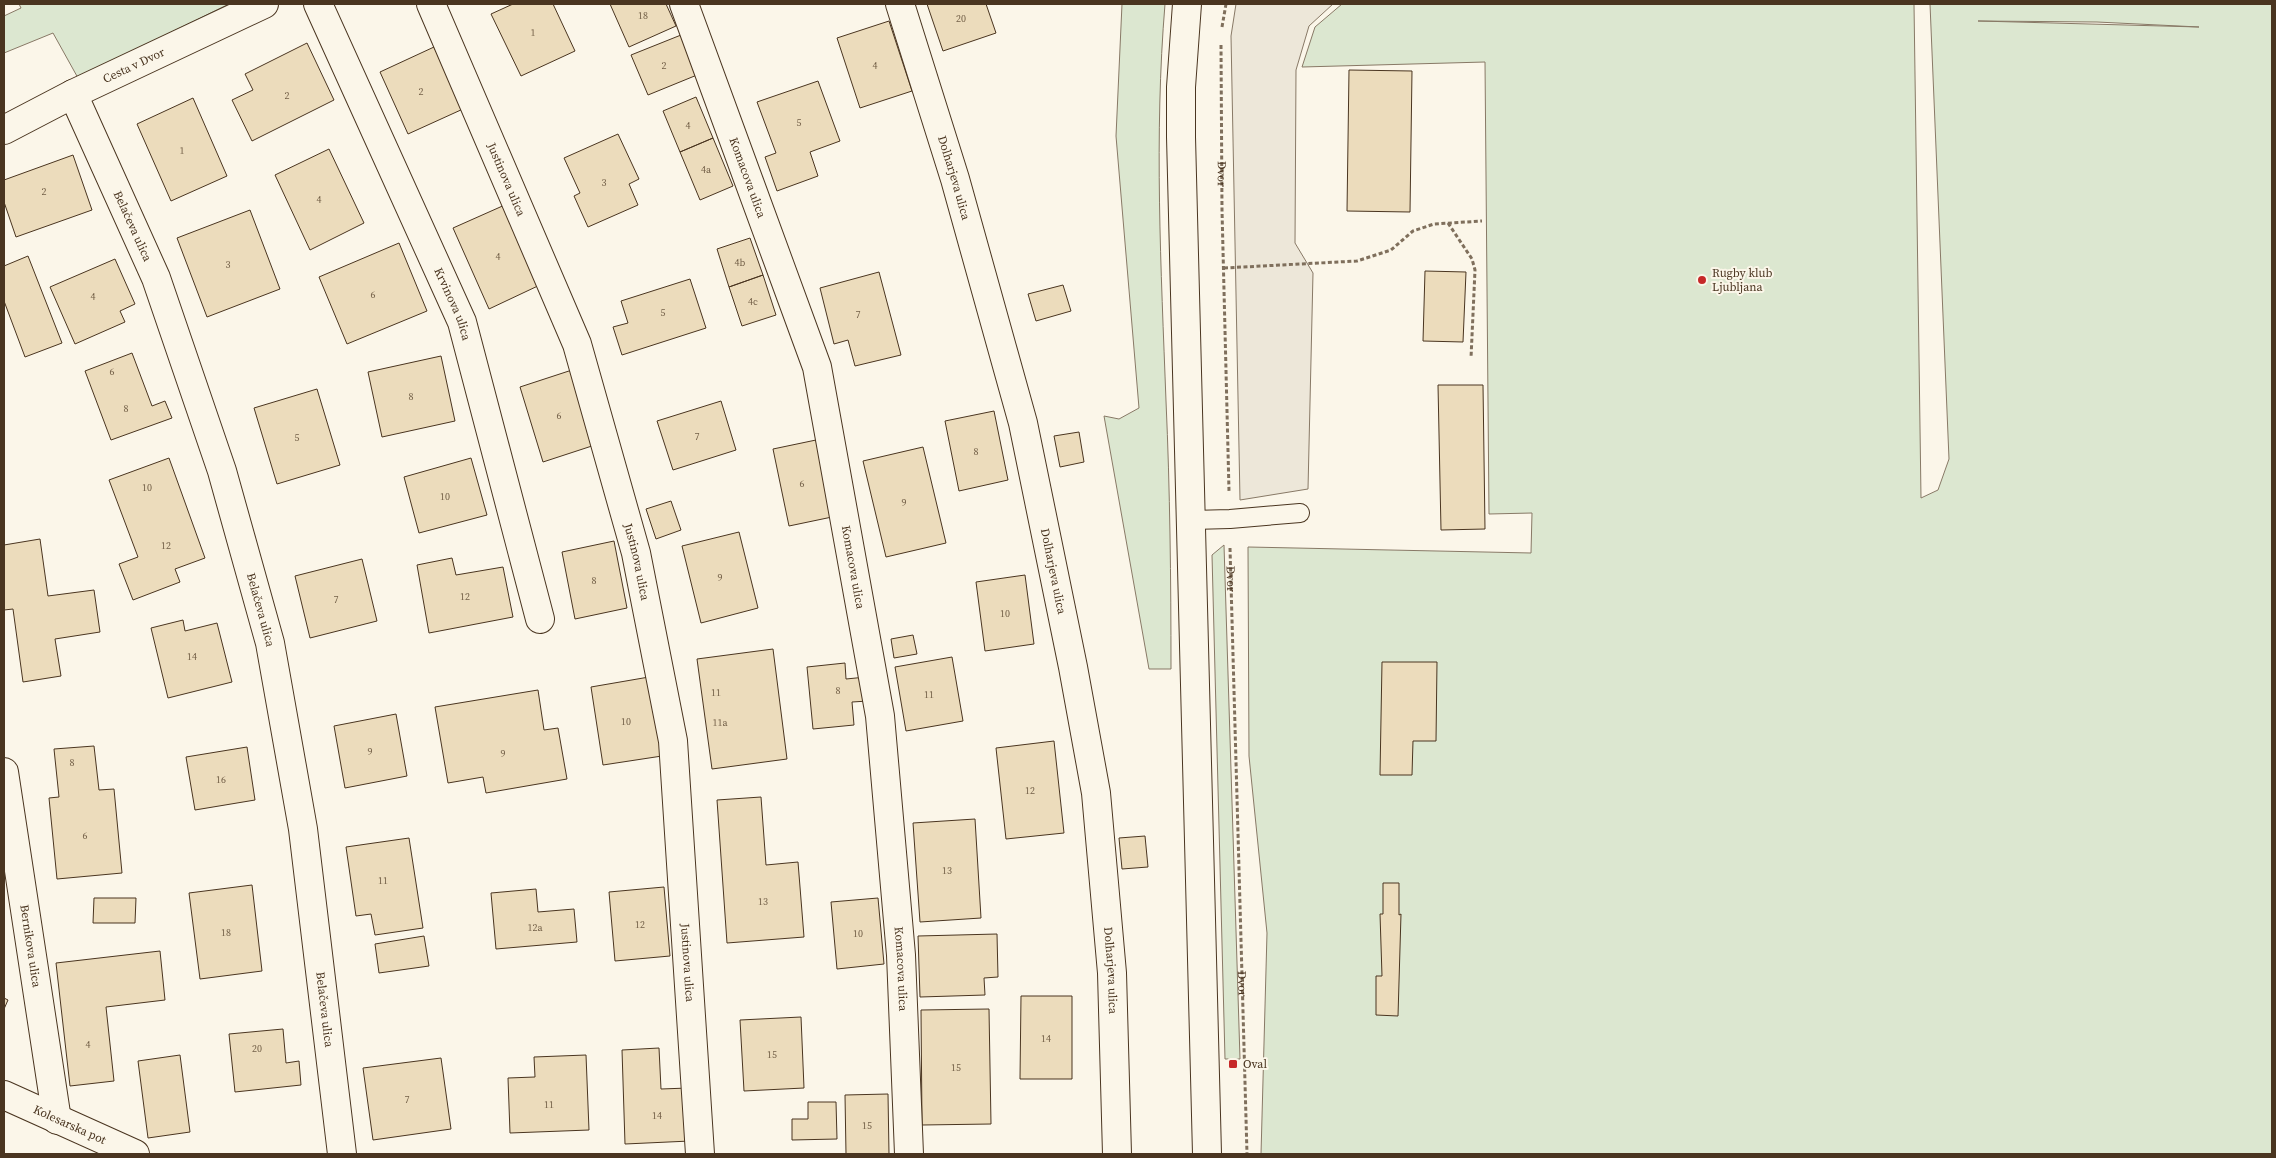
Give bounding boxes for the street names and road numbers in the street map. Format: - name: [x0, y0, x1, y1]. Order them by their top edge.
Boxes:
- street label: Cesta v Dvor: [100, 44, 167, 87]
- street label: Dolharjeva ulica: [934, 134, 974, 223]
- street label: Komacova ulica: [726, 135, 770, 221]
- street label: Justinova ulica: [483, 139, 530, 220]
- street label: Dvor: [1214, 161, 1230, 187]
- street label: Belačeva ulica: [110, 188, 156, 265]
- street label: Krvinova ulica: [430, 265, 475, 343]
- street label: Justinova ulica: [620, 521, 653, 603]
- street label: Komacova ulica: [838, 524, 869, 611]
- street label: Dolharjeva ulica: [1037, 527, 1070, 616]
- street label: Dvor: [1223, 566, 1239, 592]
- street label: Belačeva ulica: [243, 571, 279, 649]
- street label: Bernikova ulica: [16, 904, 45, 989]
- street label: Justinova ulica: [677, 922, 698, 1003]
- street label: Komacova ulica: [891, 926, 911, 1012]
- street label: Dolharjeva ulica: [1100, 926, 1121, 1015]
- street label: Belačeva ulica: [312, 971, 337, 1049]
- street label: Dvor: [1234, 971, 1251, 997]
- street label: Kolesarska pot: [31, 1101, 109, 1148]

